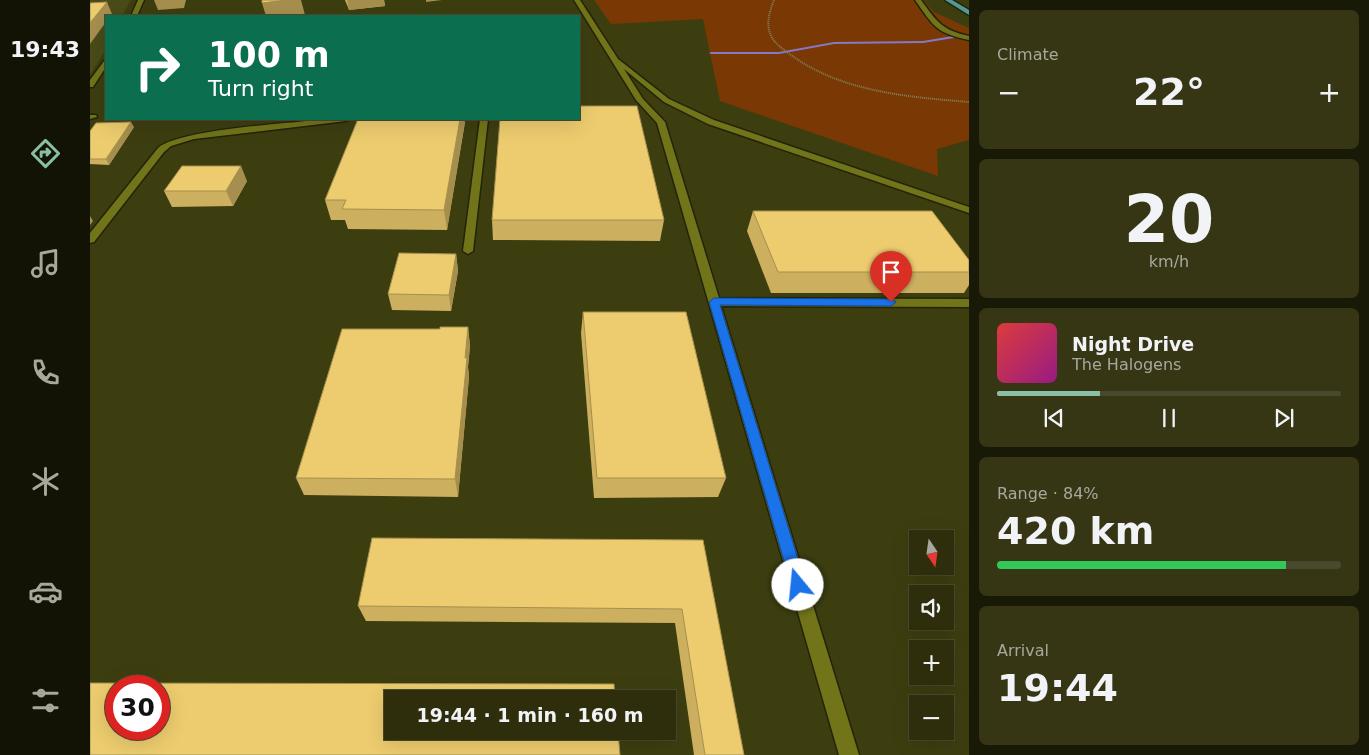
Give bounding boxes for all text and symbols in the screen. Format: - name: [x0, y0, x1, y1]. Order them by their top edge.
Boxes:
- icon: right: [125, 35, 190, 100]
- text: 100 m: [208, 35, 330, 75]
- text: 19:43: [10, 37, 80, 62]
- text: Climate: [997, 45, 1059, 64]
- text: 22°: [1133, 70, 1205, 114]
- text: Turn right: [208, 76, 313, 101]
- text: −: [997, 76, 1020, 109]
- text: +: [1318, 76, 1341, 109]
- icon: directions: [28, 136, 63, 171]
- text: 20: [1124, 182, 1214, 257]
- icon: music: [28, 246, 63, 281]
- pin: [870, 251, 912, 302]
- text: km/h: [1149, 252, 1189, 271]
- icon: arrive: [877, 258, 905, 286]
- text: Night Drive: [1072, 333, 1194, 355]
- icon: phone: [28, 355, 63, 390]
- text: The Halogens: [1072, 355, 1181, 374]
- icon: previous: [1040, 404, 1068, 432]
- icon: pause: [1155, 404, 1183, 432]
- icon: next: [1270, 404, 1298, 432]
- icon: climate: [28, 464, 63, 499]
- text: Range · 84%: [997, 484, 1099, 503]
- text: 420 km: [997, 509, 1154, 553]
- north arrow: [909, 530, 954, 575]
- map controls: [909, 530, 954, 740]
- position arrow: [771, 558, 823, 610]
- icon: car: [28, 574, 63, 609]
- button: sound: [909, 585, 954, 630]
- button: +: [909, 640, 954, 685]
- text: Arrival: [997, 641, 1049, 660]
- text: 19:44: [997, 666, 1118, 710]
- speed limit sign: 30: [105, 675, 170, 740]
- icon: filters: [28, 683, 63, 718]
- button: −: [909, 695, 954, 740]
- text: 19:44 · 1 min · 160 m: [416, 704, 644, 726]

